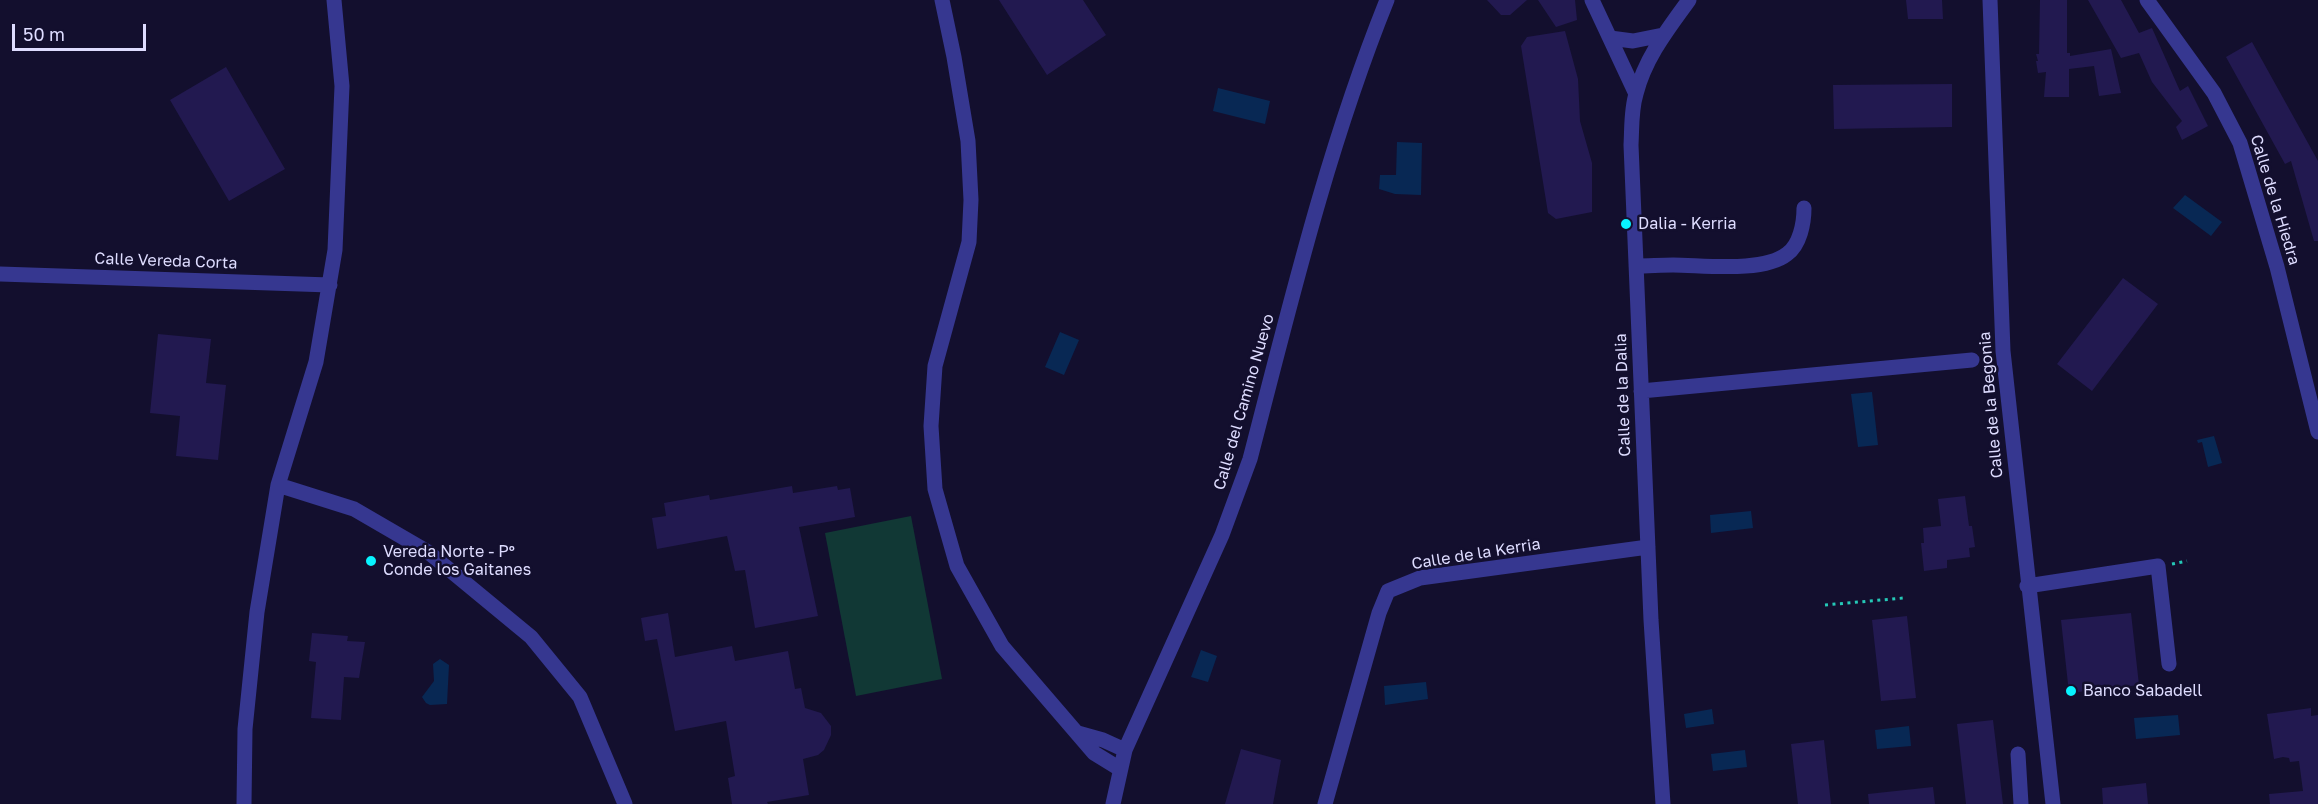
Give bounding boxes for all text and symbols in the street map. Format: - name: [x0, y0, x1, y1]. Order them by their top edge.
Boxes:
- scale bar: [15, 12, 148, 50]
- text: 50 m: [23, 23, 65, 45]
- street label: Calle de la Hiedra: [2246, 133, 2304, 267]
- place label: Dalia - Kerria: [1638, 214, 1737, 234]
- marker: Dalia - Kerria: [1619, 217, 1633, 231]
- street label: Calle Vereda Corta: [94, 249, 238, 273]
- street label: Calle del Camino Nuevo: [1210, 312, 1278, 492]
- street label: Calle de la Begonia: [1975, 331, 2007, 479]
- street label: Calle de la Dalia: [1611, 333, 1635, 457]
- street label: Calle de la Kerria: [1410, 534, 1542, 574]
- place label: Vereda Norte - Pº Conde los Gaitanes: [383, 542, 531, 580]
- marker: Vereda Norte - Pº Conde los Gaitanes: [364, 554, 378, 568]
- place label: Banco Sabadell: [2083, 681, 2202, 701]
- marker: Banco Sabadell: [2064, 684, 2078, 698]

